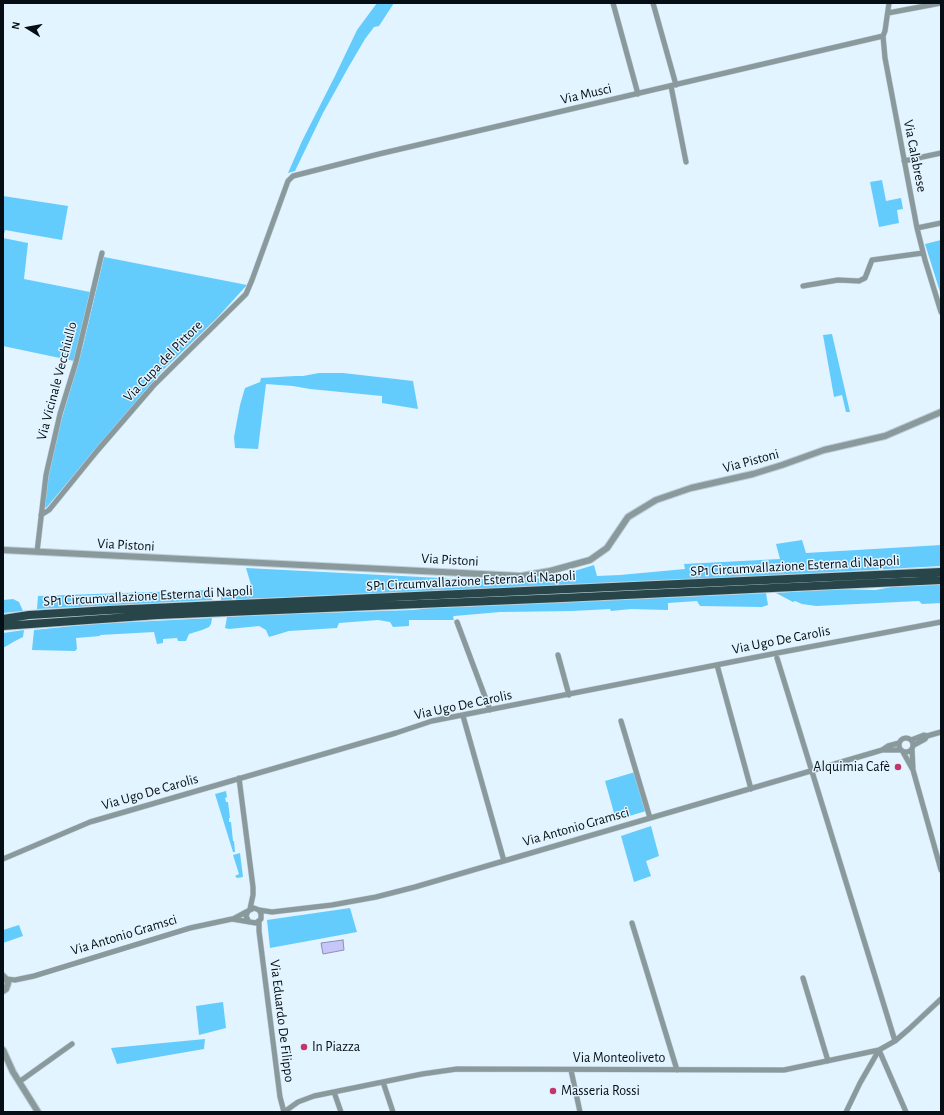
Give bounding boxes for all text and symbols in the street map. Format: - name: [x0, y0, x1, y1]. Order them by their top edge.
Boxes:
- north arrow: [8, 8, 48, 48]
- text: N: [10, 21, 22, 30]
- street label: Via Musci: [559, 80, 613, 108]
- street label: Via Calabrese: [900, 118, 930, 194]
- street label: Via Cupa del Pittore: [120, 317, 206, 405]
- street label: Via Vicinale Vecchiullo: [33, 320, 81, 442]
- street label: Via Pistoni: [721, 445, 781, 477]
- street label: Via Pistoni: [97, 535, 155, 555]
- street label: Via Pistoni: [421, 550, 479, 570]
- street label: SP1 Circumvallazione Esterna di Napoli: [690, 552, 900, 580]
- street label: SP1 Circumvallazione Esterna di Napoli: [366, 567, 576, 595]
- street label: SP1 Circumvallazione Esterna di Napoli: [43, 582, 253, 610]
- street label: Via Ugo De Carolis: [730, 622, 832, 658]
- street label: Via Ugo De Carolis: [413, 686, 513, 724]
- place label: Alquimia Cafè: [813, 759, 890, 775]
- marker: Alquimia Cafè: [893, 762, 903, 772]
- street label: Via Ugo De Carolis: [100, 770, 200, 814]
- street label: Via Antonio Gramsci: [521, 804, 631, 850]
- street label: Via Antonio Gramsci: [69, 911, 179, 959]
- street label: Via Eduardo De Filippo: [266, 959, 298, 1083]
- place label: In Piazza: [312, 1039, 360, 1055]
- marker: In Piazza: [299, 1042, 309, 1052]
- street label: Via Monteoliveto: [573, 1050, 665, 1066]
- place label: Masseria Rossi: [561, 1083, 640, 1099]
- marker: Masseria Rossi: [548, 1086, 558, 1096]

